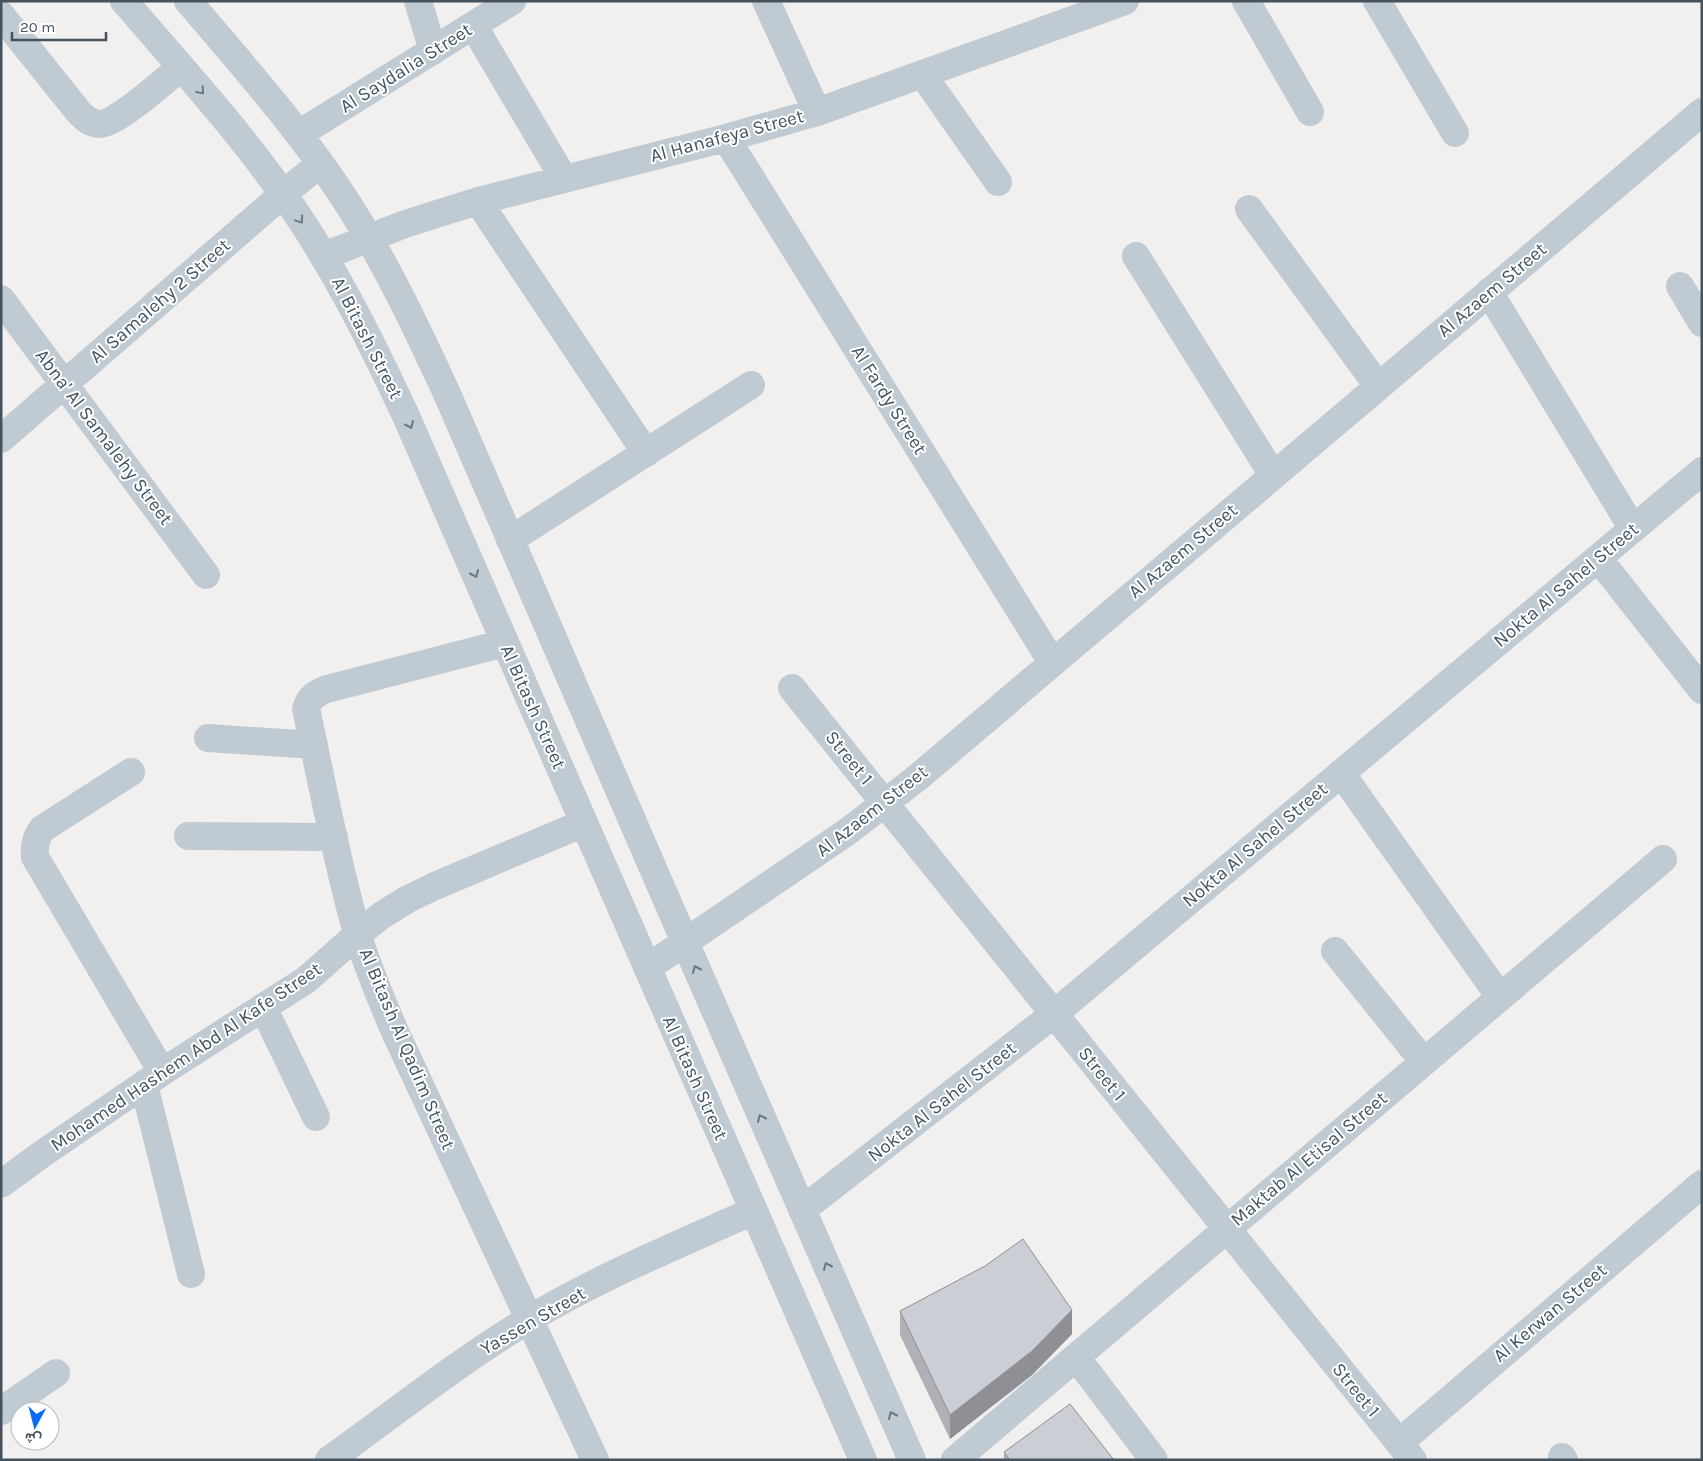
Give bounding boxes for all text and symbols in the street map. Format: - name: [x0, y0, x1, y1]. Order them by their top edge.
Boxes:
- scale bar: [12, 10, 106, 42]
- text: 20 m: [20, 18, 55, 36]
- street label: Al Saydalia Street: [336, 19, 476, 117]
- one-way arrow: [196, 86, 205, 95]
- street label: Al Hanafeya Street: [648, 105, 806, 167]
- one-way arrow: [294, 215, 304, 224]
- street label: Al Samalehy 2 Street: [85, 234, 235, 368]
- street label: Al Azaem Street: [1433, 238, 1551, 342]
- street label: Al Bitash Street: [327, 273, 407, 403]
- street label: Al Fardy Street: [847, 341, 931, 459]
- street label: Abna' Al Samalehy Street: [31, 345, 177, 529]
- one-way arrow: [403, 420, 414, 429]
- street label: Al Azaem Street: [1124, 499, 1242, 603]
- street label: Nokta Al Sahel Street: [1489, 518, 1643, 652]
- one-way arrow: [468, 569, 479, 578]
- street label: Al Bitash Street: [496, 641, 570, 773]
- street label: Street 1: [821, 727, 877, 789]
- street label: Al Azaem Street: [812, 761, 932, 861]
- street label: Nokta Al Sahel Street: [1178, 778, 1332, 912]
- street label: Al Bitash Al Qadim Street: [355, 945, 459, 1153]
- street label: Mohamed Hashem Abd Al Kafe Street: [46, 958, 326, 1156]
- one-way arrow: [692, 965, 703, 974]
- street label: Al Bitash Street: [658, 1012, 732, 1144]
- street label: Nokta Al Sahel Street: [863, 1037, 1021, 1167]
- street label: Street 1: [1074, 1043, 1130, 1105]
- street label: Maktab Al Etisal Street: [1226, 1087, 1392, 1231]
- one-way arrow: [757, 1114, 768, 1123]
- street label: Al Kerwan Street: [1489, 1259, 1611, 1367]
- one-way arrow: [822, 1262, 833, 1271]
- street label: Yassen Street: [477, 1282, 589, 1360]
- street label: Street 1: [1328, 1359, 1384, 1421]
- north arrow: [10, 1401, 60, 1451]
- one-way arrow: [888, 1411, 899, 1420]
- text: ش: [24, 1429, 43, 1448]

